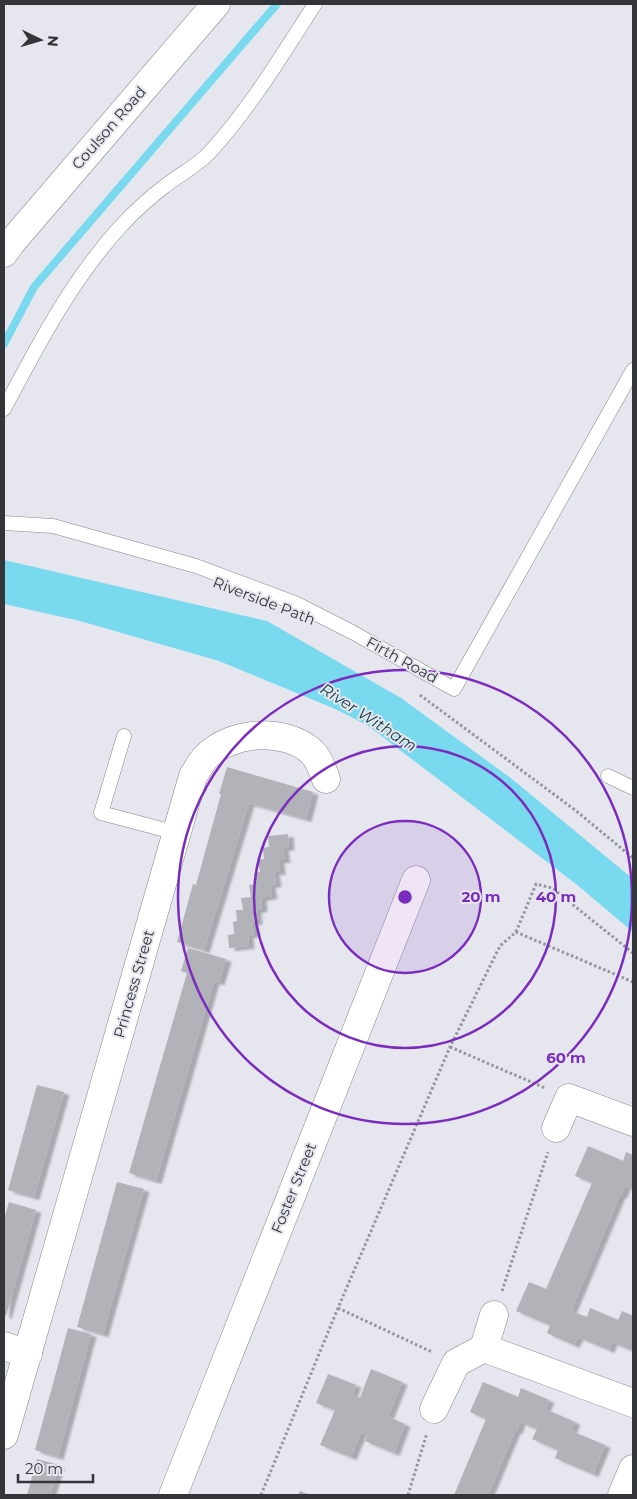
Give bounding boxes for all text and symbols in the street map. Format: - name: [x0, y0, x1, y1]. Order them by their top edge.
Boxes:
- north arrow: [15, 15, 65, 65]
- text: N: [43, 35, 62, 48]
- street label: Coulson Road: [67, 82, 150, 173]
- street label: Riverside Path: [210, 572, 318, 629]
- street label: Firth Road: [363, 632, 441, 687]
- water label: River Witham: [317, 679, 421, 756]
- text: 20 m: [461, 887, 501, 906]
- text: 40 m: [536, 887, 576, 906]
- centre of rings: [396, 888, 414, 906]
- street label: Princess Street: [109, 928, 158, 1040]
- text: 60 m: [546, 1048, 586, 1067]
- street label: Foster Street: [267, 1140, 320, 1236]
- scale bar: [18, 1452, 92, 1484]
- text: 20 m: [25, 1459, 63, 1478]

